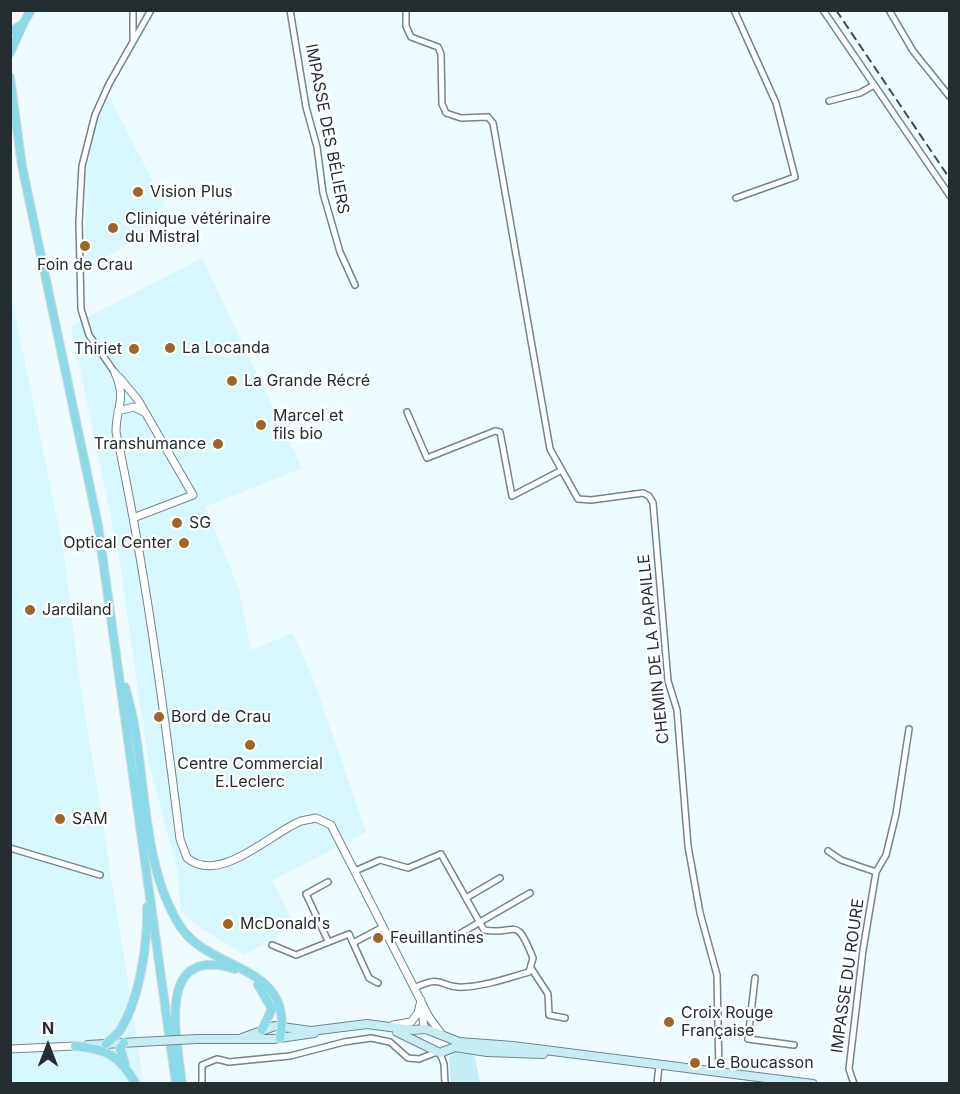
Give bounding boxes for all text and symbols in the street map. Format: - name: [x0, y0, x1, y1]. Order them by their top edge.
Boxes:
- street label: IMPASSE DES BÉLIERS: [301, 42, 353, 216]
- place label: Vision Plus: [150, 182, 233, 202]
- marker: Vision Plus: [131, 185, 145, 199]
- place label: Clinique vétérinaire du Mistral: [125, 209, 271, 247]
- marker: Clinique vétérinaire du Mistral: [106, 221, 120, 235]
- marker: Foin de Crau: [78, 239, 92, 253]
- place label: Foin de Crau: [37, 255, 133, 275]
- place label: La Locanda: [182, 338, 270, 358]
- place label: Thiriet: [74, 339, 122, 359]
- marker: La Locanda: [163, 341, 177, 355]
- marker: Thiriet: [127, 342, 141, 356]
- place label: La Grande Récré: [244, 371, 370, 391]
- marker: La Grande Récré: [225, 374, 239, 388]
- place label: Marcel et fils bio: [273, 406, 344, 444]
- marker: Marcel et fils bio: [254, 418, 268, 432]
- place label: Transhumance: [94, 434, 206, 454]
- marker: Transhumance: [211, 437, 225, 451]
- place label: SG: [189, 513, 211, 533]
- marker: SG: [170, 516, 184, 530]
- place label: Optical Center: [63, 533, 172, 553]
- marker: Optical Center: [177, 536, 191, 550]
- street label: CHEMIN DE LA PAPAILLE: [634, 553, 674, 745]
- place label: Jardiland: [42, 600, 112, 620]
- marker: Jardiland: [23, 603, 37, 617]
- place label: Bord de Crau: [171, 707, 271, 727]
- marker: Bord de Crau: [152, 710, 166, 724]
- marker: Centre Commercial E.Leclerc: [243, 738, 257, 752]
- place label: Centre Commercial E.Leclerc: [177, 754, 323, 792]
- place label: SAM: [72, 809, 108, 829]
- marker: SAM: [53, 812, 67, 826]
- street label: IMPASSE DU ROURE: [828, 898, 868, 1054]
- place label: McDonald's: [240, 914, 330, 934]
- marker: McDonald's: [221, 917, 235, 931]
- place label: Feuillantines: [390, 928, 484, 948]
- marker: Feuillantines: [371, 931, 385, 945]
- place label: Croix Rouge Française: [681, 1003, 773, 1041]
- marker: Croix Rouge Française: [662, 1015, 676, 1029]
- north arrow: [18, 1016, 78, 1076]
- text: N: [42, 1018, 54, 1038]
- place label: Le Boucasson: [707, 1053, 814, 1073]
- marker: Le Boucasson: [688, 1056, 702, 1070]

